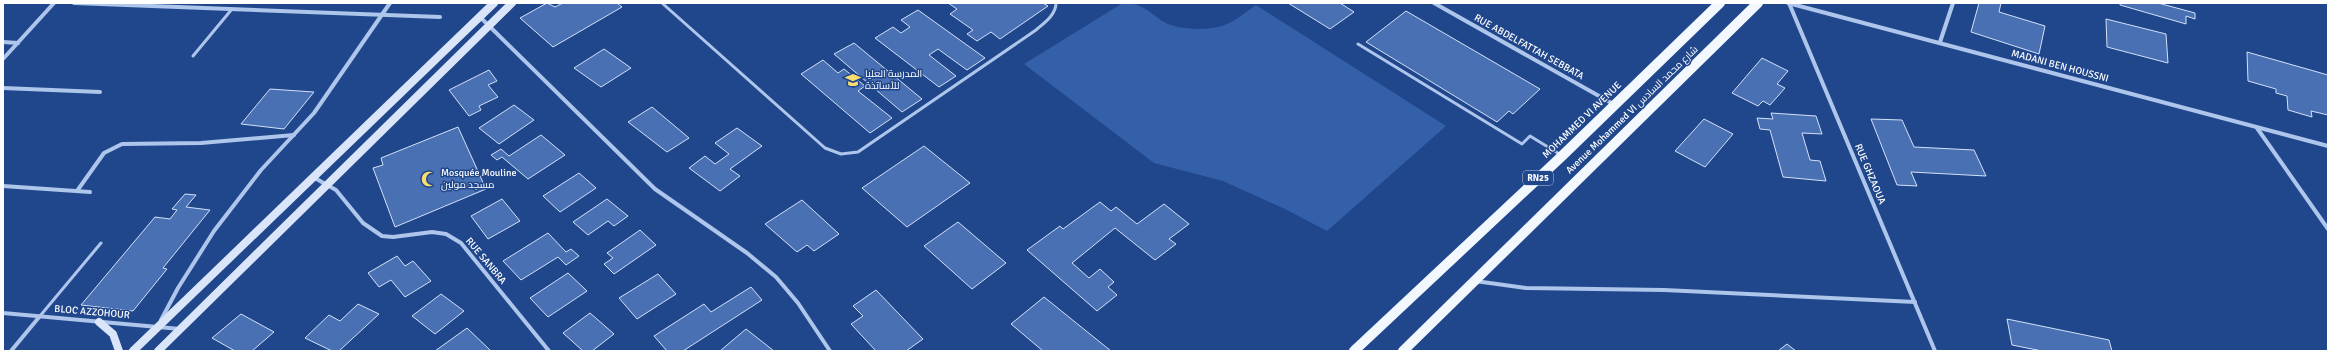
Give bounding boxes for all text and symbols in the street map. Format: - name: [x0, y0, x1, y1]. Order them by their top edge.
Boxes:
- street label: RUE ABDELFATTAH SEBBATA: [1472, 12, 1586, 82]
- street label: Avenue Mohammed VI شارع محمد السادس: [1563, 44, 1701, 176]
- street label: MADANI BEN HOUSSNI: [2010, 47, 2110, 85]
- place label: المدرسة العليا للأساتذة: [865, 68, 922, 92]
- school or university icon: المدرسة العليا للأساتذة: [844, 71, 862, 89]
- street label: MOHAMMED VI AVENUE: [1540, 79, 1624, 161]
- street label: RUE GHZAOUA: [1852, 142, 1888, 206]
- place label: Mosquée Mouline مسجد مولين: [441, 167, 516, 191]
- mosque icon: Mosquée Mouline مسجد مولين: [420, 170, 438, 188]
- road number: RN25: [1523, 171, 1553, 185]
- street label: RUE SANBRA: [463, 235, 509, 287]
- street label: BLOC AZZOHOUR: [54, 303, 130, 321]

